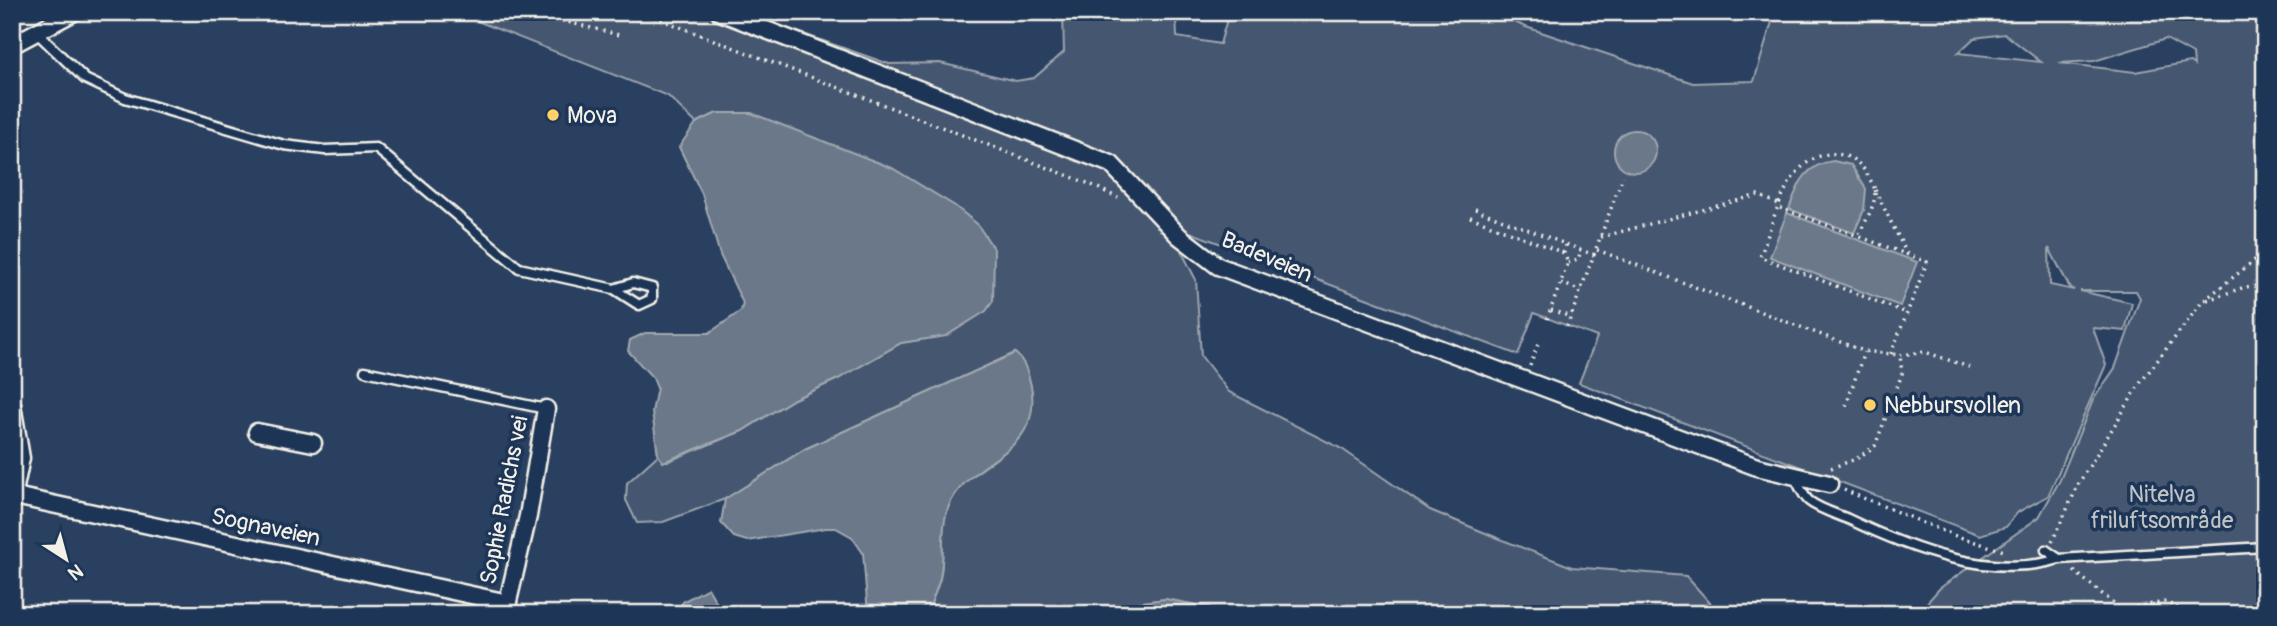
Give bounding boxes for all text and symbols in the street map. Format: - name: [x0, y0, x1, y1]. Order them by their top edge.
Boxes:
- place label: Mova: [567, 101, 617, 130]
- marker: Mova: [545, 107, 561, 123]
- street label: Badeveien: [1217, 225, 1317, 289]
- place label: Nebbursvollen: [1884, 391, 2021, 420]
- marker: Nebbursvollen: [1862, 397, 1878, 413]
- street label: Sophie Radichs vei: [473, 413, 535, 587]
- park label: Nitelva friluftsområde: [2091, 480, 2234, 535]
- street label: Sognaveien: [209, 501, 323, 553]
- north arrow: [32, 524, 102, 594]
- text: N: [63, 558, 88, 586]

